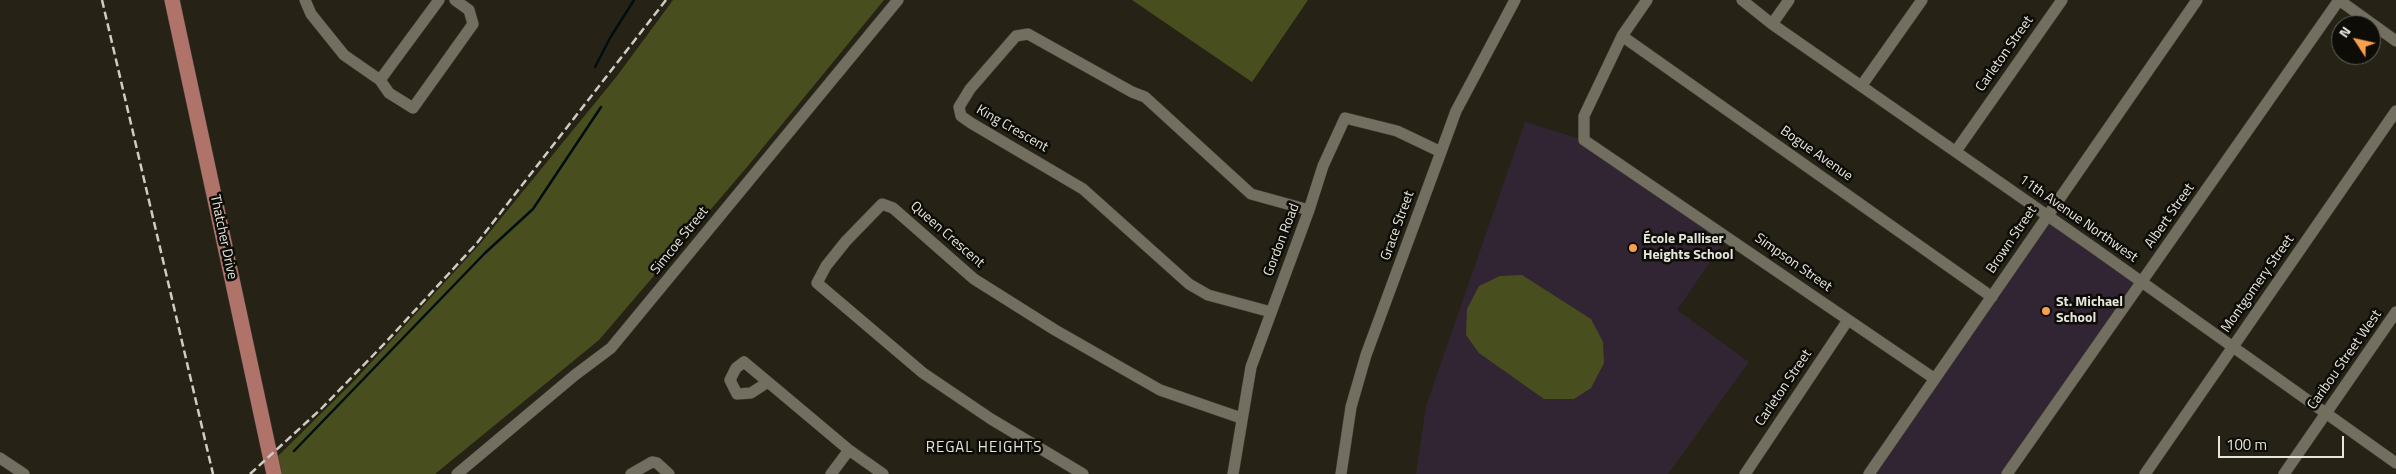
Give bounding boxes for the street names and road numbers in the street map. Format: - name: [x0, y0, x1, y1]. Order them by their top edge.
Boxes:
- street label: Carleton Street: [1973, 13, 2037, 95]
- street label: King Crescent: [973, 102, 1051, 156]
- street label: Bogue Avenue: [1777, 123, 1855, 185]
- street label: 11th Avenue Northwest: [2015, 172, 2141, 266]
- street label: Albert Street: [2142, 180, 2198, 252]
- street label: Grace Street: [1378, 189, 1418, 263]
- street label: Thatcher Drive: [206, 193, 240, 281]
- street label: Queen Crescent: [906, 198, 988, 272]
- street label: Gordon Road: [1260, 201, 1304, 279]
- street label: Brown Street: [1983, 203, 2041, 277]
- street label: Simcoe Street: [648, 204, 712, 278]
- street label: Simpson Street: [1751, 230, 1835, 296]
- street label: Montgomery Street: [2218, 232, 2298, 336]
- street label: Caribou Street West: [2304, 307, 2386, 413]
- street label: Carleton Street: [1752, 347, 1816, 429]

